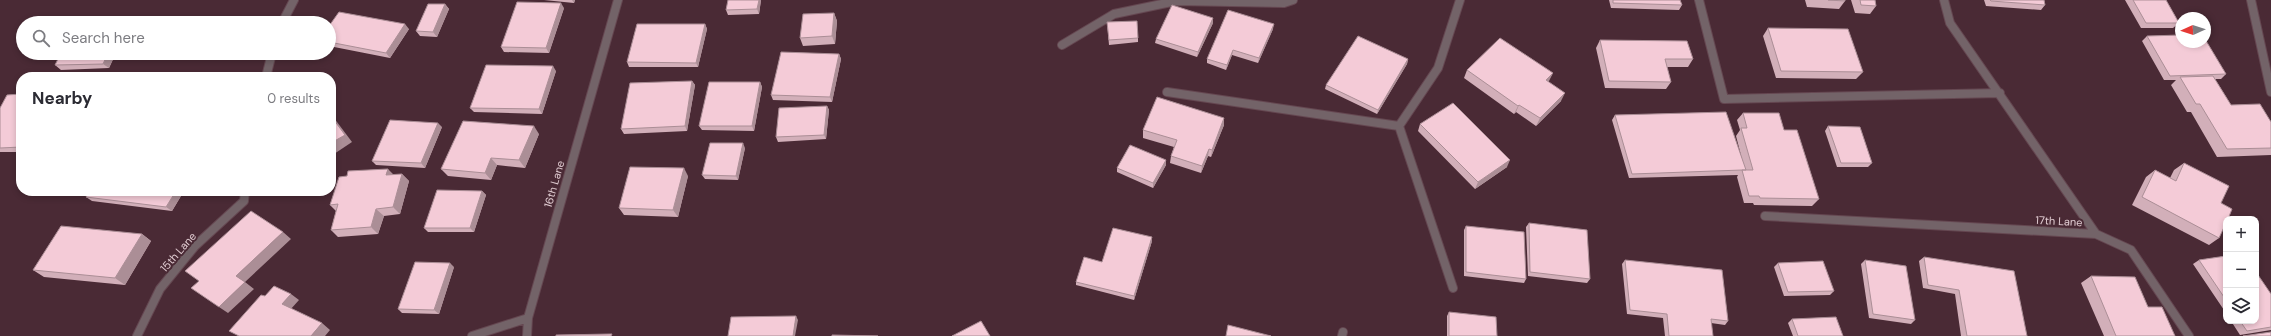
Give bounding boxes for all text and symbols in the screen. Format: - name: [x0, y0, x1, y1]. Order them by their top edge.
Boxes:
- north arrow: [2175, 12, 2211, 48]
- search box: [16, 16, 336, 60]
- icon: search: [30, 27, 52, 49]
- text: Search here: [62, 28, 145, 48]
- text: Nearby: [32, 87, 92, 109]
- text: 0 results: [267, 90, 320, 107]
- street label: 16th Lane: [541, 159, 567, 209]
- street label: 17th Lane: [2035, 213, 2083, 229]
- map controls: [2223, 216, 2259, 324]
- button: +: [2223, 216, 2259, 252]
- street label: 15th Lane: [157, 229, 199, 275]
- button: −: [2223, 252, 2259, 288]
- button: layers: [2223, 288, 2259, 324]

